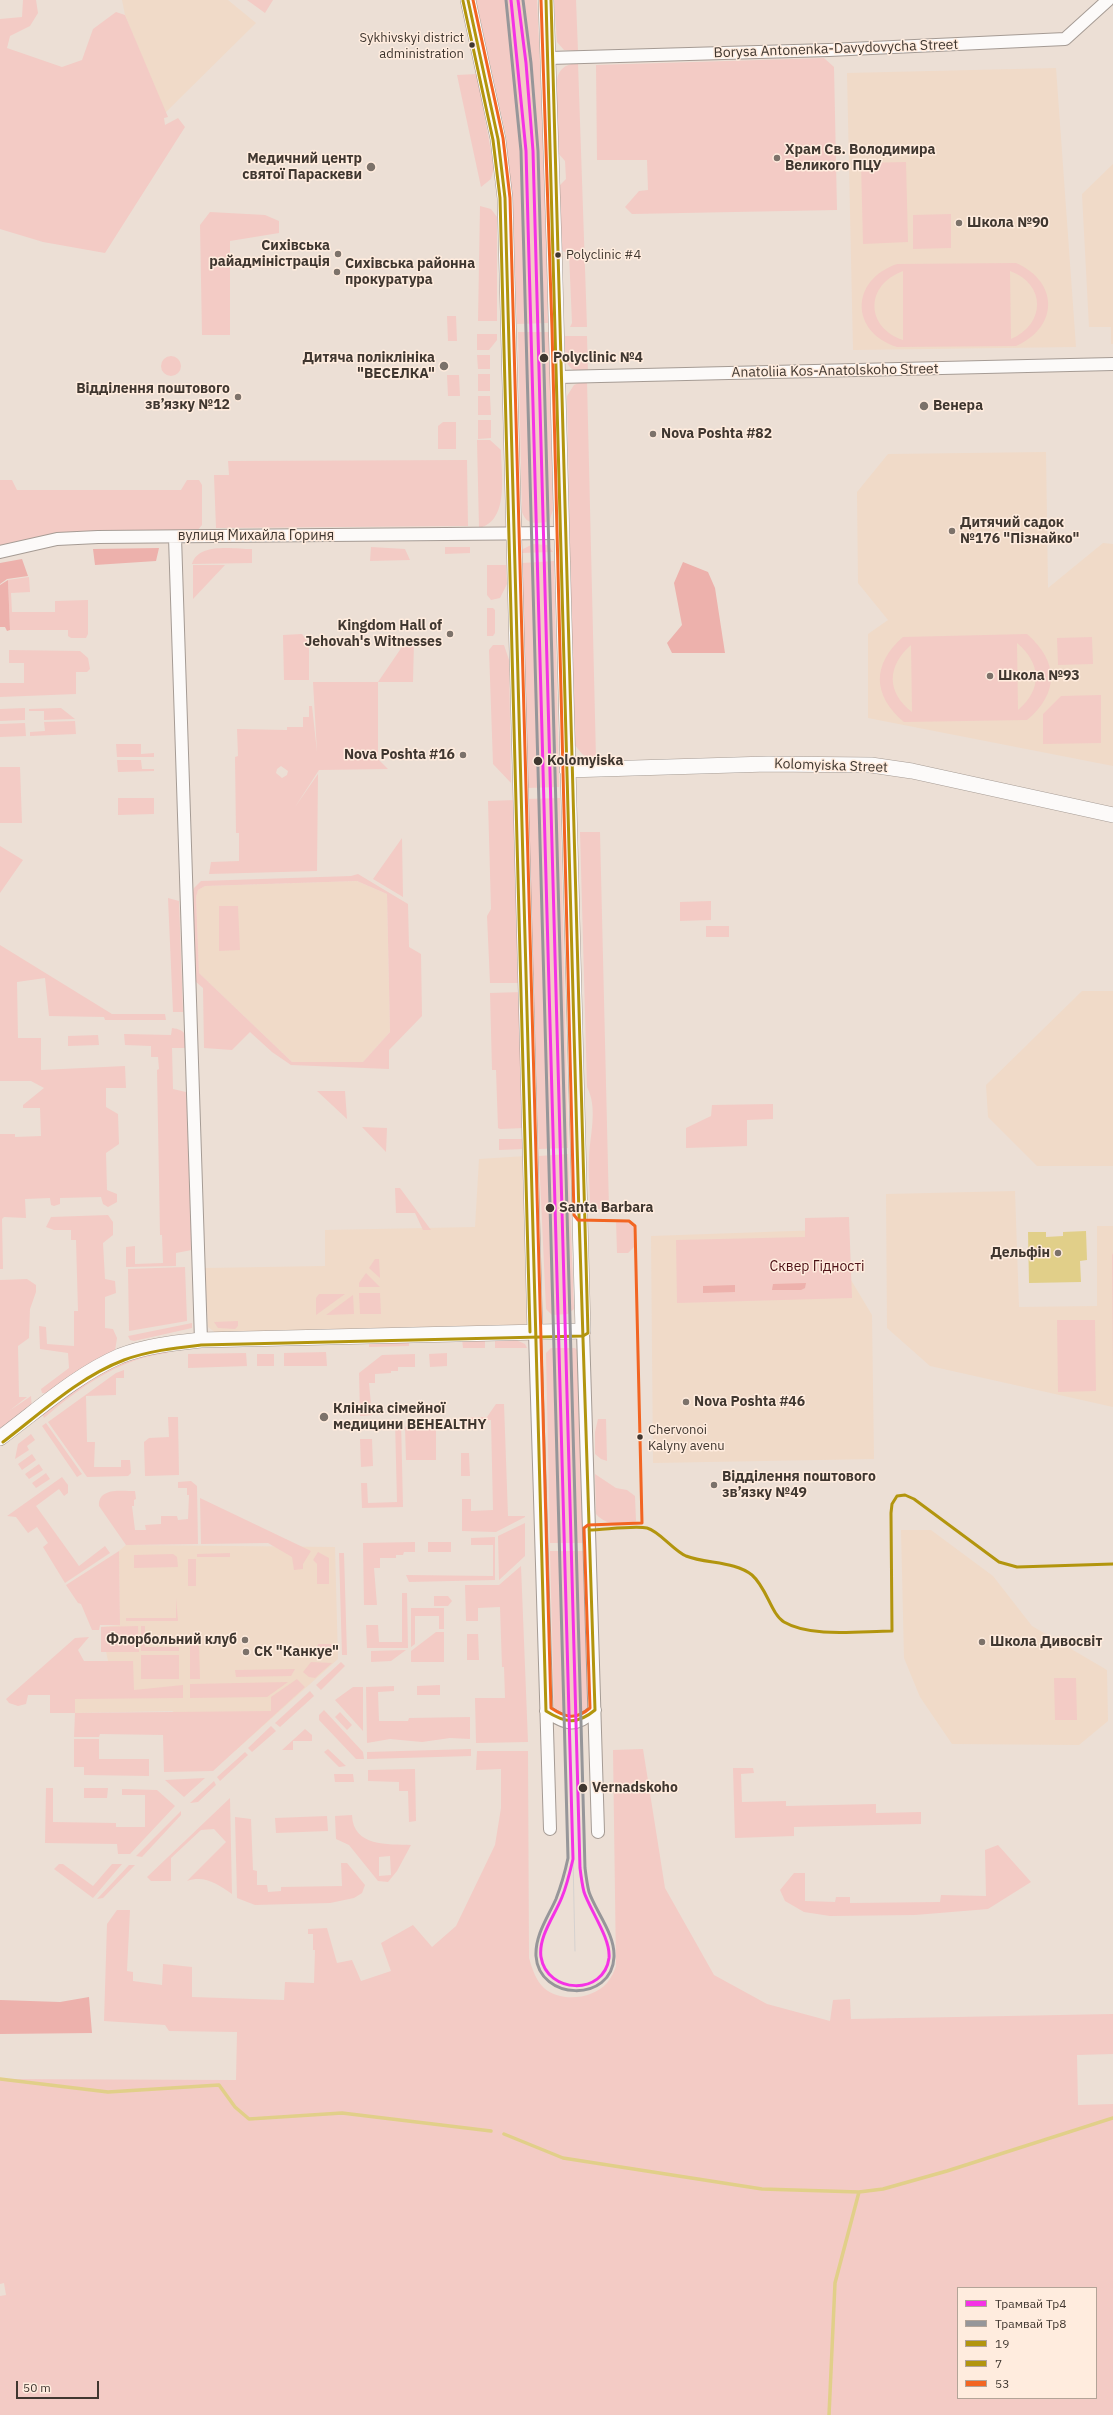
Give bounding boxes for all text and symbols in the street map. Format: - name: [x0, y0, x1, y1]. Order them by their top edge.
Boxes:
- place label: Sykhivskyi district administration: [359, 30, 464, 61]
- street label: Borysa Antonenka-Davydovycha Street: [713, 36, 959, 62]
- marker: Sykhivskyi district administration: [467, 40, 477, 50]
- place label: Храм Св. Володимира Великого ПЦУ: [785, 142, 936, 174]
- place label: Медичний центр святої Параскеви: [242, 151, 362, 184]
- marker: Храм Св. Володимира Великого ПЦУ: [772, 153, 782, 163]
- marker: Медичний центр святої Параскеви: [365, 161, 377, 173]
- place label: Школа №90: [967, 215, 1049, 231]
- marker: Школа №90: [954, 218, 964, 228]
- place label: Сихівська райадміністрація: [209, 238, 330, 270]
- place label: Polyclinic #4: [566, 247, 641, 263]
- marker: Сихівська райадміністрація: [333, 249, 343, 259]
- marker: Polyclinic #4: [553, 250, 563, 260]
- place label: Сихівська районна прокуратура: [345, 256, 475, 288]
- marker: Сихівська районна прокуратура: [332, 267, 342, 277]
- place label: Дитяча поліклініка "ВЕСЕЛКА": [302, 350, 435, 382]
- place label: Polyclinic №4: [553, 350, 643, 366]
- marker: Polyclinic №4: [538, 352, 550, 364]
- marker: Дитяча поліклініка "ВЕСЕЛКА": [438, 360, 450, 372]
- street label: Anatoliia Kos-Anatolskoho Street: [731, 361, 939, 381]
- place label: Відділення поштового зв’язку №12: [76, 381, 230, 414]
- marker: Відділення поштового зв’язку №12: [233, 392, 243, 402]
- place label: Венера: [933, 398, 983, 414]
- marker: Венера: [918, 400, 930, 412]
- place label: Nova Poshta #82: [661, 426, 772, 442]
- marker: Nova Poshta #82: [648, 429, 658, 439]
- place label: Дитячий садок №176 "Пізнайко": [960, 515, 1079, 548]
- marker: Дитячий садок №176 "Пізнайко": [947, 526, 957, 536]
- street label: вулиця Михайла Гориня: [178, 528, 334, 544]
- place label: Kingdom Hall of Jehovah's Witnesses: [304, 618, 442, 650]
- marker: Kingdom Hall of Jehovah's Witnesses: [445, 629, 455, 639]
- place label: Школа №93: [998, 668, 1080, 684]
- marker: Школа №93: [985, 671, 995, 681]
- place label: Nova Poshta #16: [344, 747, 455, 763]
- marker: Nova Poshta #16: [458, 750, 468, 760]
- place label: Kolomyiska: [547, 753, 623, 769]
- marker: Kolomyiska: [532, 755, 544, 767]
- street label: Kolomyiska Street: [774, 756, 888, 776]
- place label: Santa Barbara: [559, 1200, 654, 1216]
- marker: Santa Barbara: [544, 1202, 556, 1214]
- place label: Дельфін: [991, 1245, 1050, 1261]
- marker: Дельфін: [1053, 1248, 1063, 1258]
- park label: Сквер Гідності: [769, 1259, 865, 1275]
- place label: Nova Poshta #46: [694, 1394, 805, 1410]
- marker: Nova Poshta #46: [681, 1397, 691, 1407]
- place label: Клініка сімейної медицини BEHEALTHY: [333, 1401, 487, 1434]
- marker: Клініка сімейної медицини BEHEALTHY: [318, 1411, 330, 1423]
- place label: Chervonoi Kalyny avenu: [648, 1422, 725, 1453]
- marker: Chervonoi Kalyny avenu: [635, 1432, 645, 1442]
- place label: Відділення поштового зв’язку №49: [722, 1469, 876, 1502]
- marker: Відділення поштового зв’язку №49: [709, 1480, 719, 1490]
- place label: Флорбольний клуб: [106, 1632, 237, 1648]
- place label: Школа Дивосвіт: [990, 1634, 1102, 1650]
- marker: Флорбольний клуб: [240, 1635, 250, 1645]
- marker: Школа Дивосвіт: [977, 1637, 987, 1647]
- place label: СК "Канкуе": [254, 1644, 339, 1660]
- marker: СК "Канкуе": [241, 1647, 251, 1657]
- place label: Vernadskoho: [592, 1780, 678, 1796]
- marker: Vernadskoho: [577, 1782, 589, 1794]
- legend: [957, 2287, 1097, 2399]
- text: Трамвай Тр4: [995, 2296, 1066, 2311]
- text: Трамвай Тр8: [995, 2316, 1066, 2331]
- text: 19: [995, 2336, 1009, 2351]
- text: 7: [995, 2356, 1002, 2371]
- scale bar: [18, 2373, 101, 2399]
- text: 53: [995, 2376, 1009, 2391]
- text: 50 m: [23, 2380, 51, 2395]

